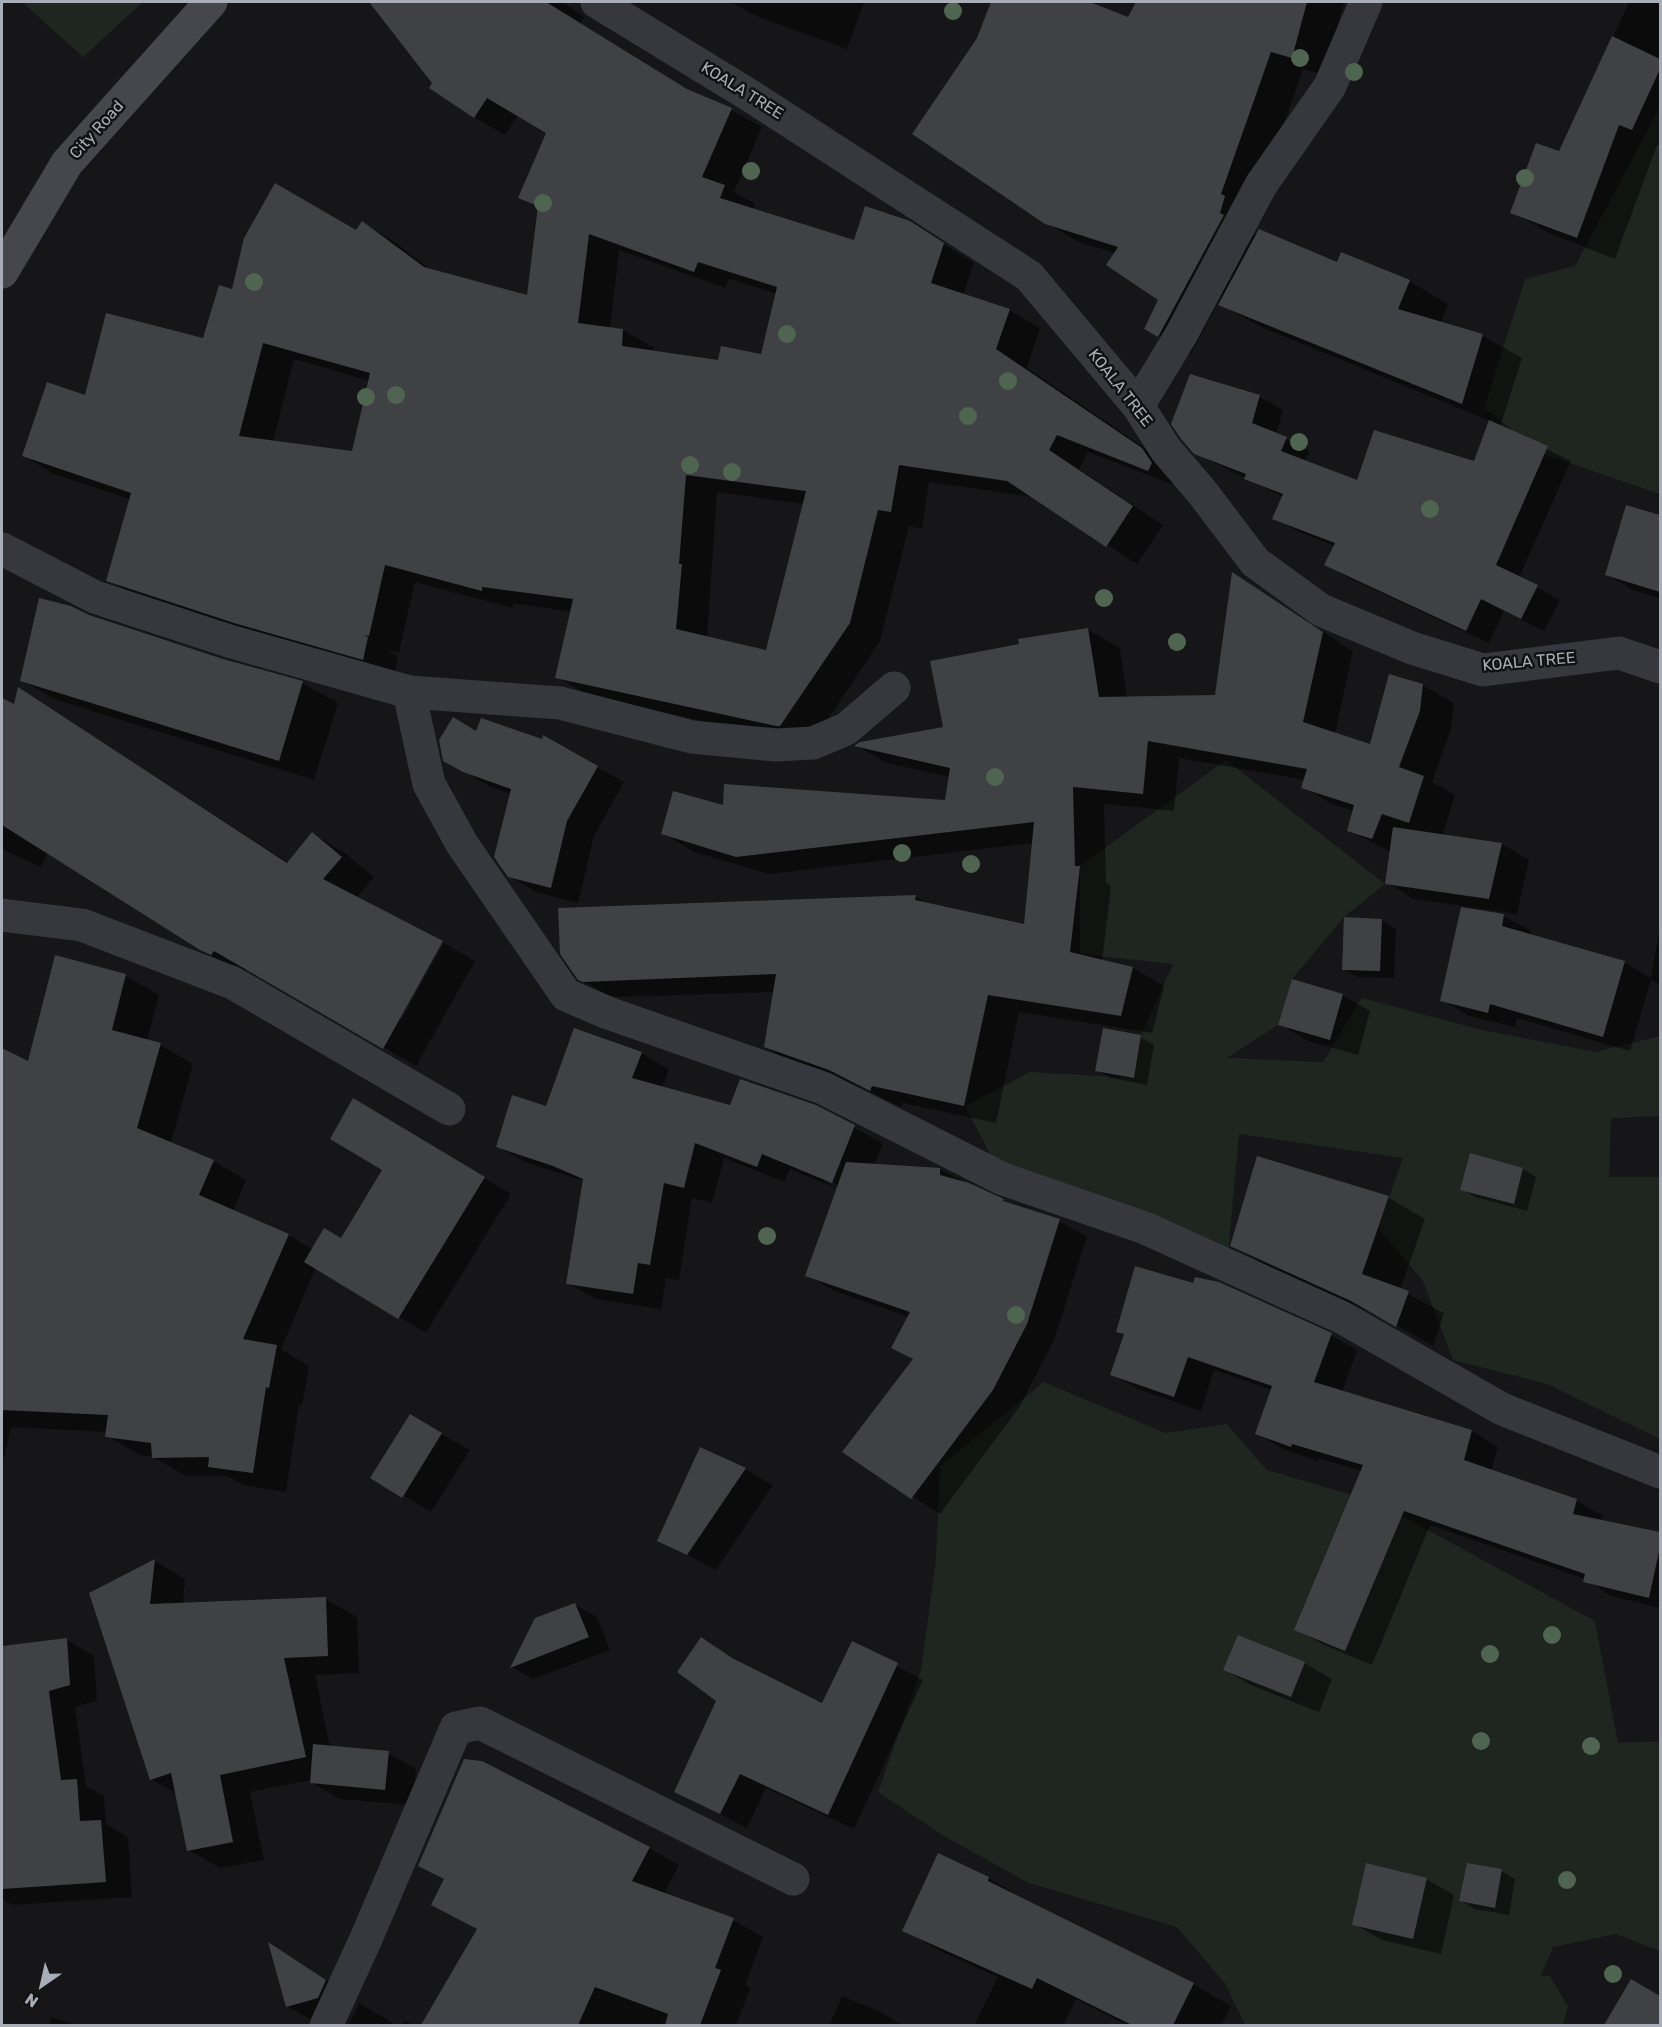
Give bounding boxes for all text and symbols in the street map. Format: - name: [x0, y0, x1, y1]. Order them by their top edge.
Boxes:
- street label: KOALA TREE: [697, 58, 787, 124]
- street label: City Road: [66, 97, 128, 163]
- street label: KOALA TREE: [1084, 345, 1156, 431]
- street label: KOALA TREE: [1482, 648, 1576, 676]
- north arrow: [12, 1955, 72, 2015]
- text: N: [22, 1989, 42, 2011]

